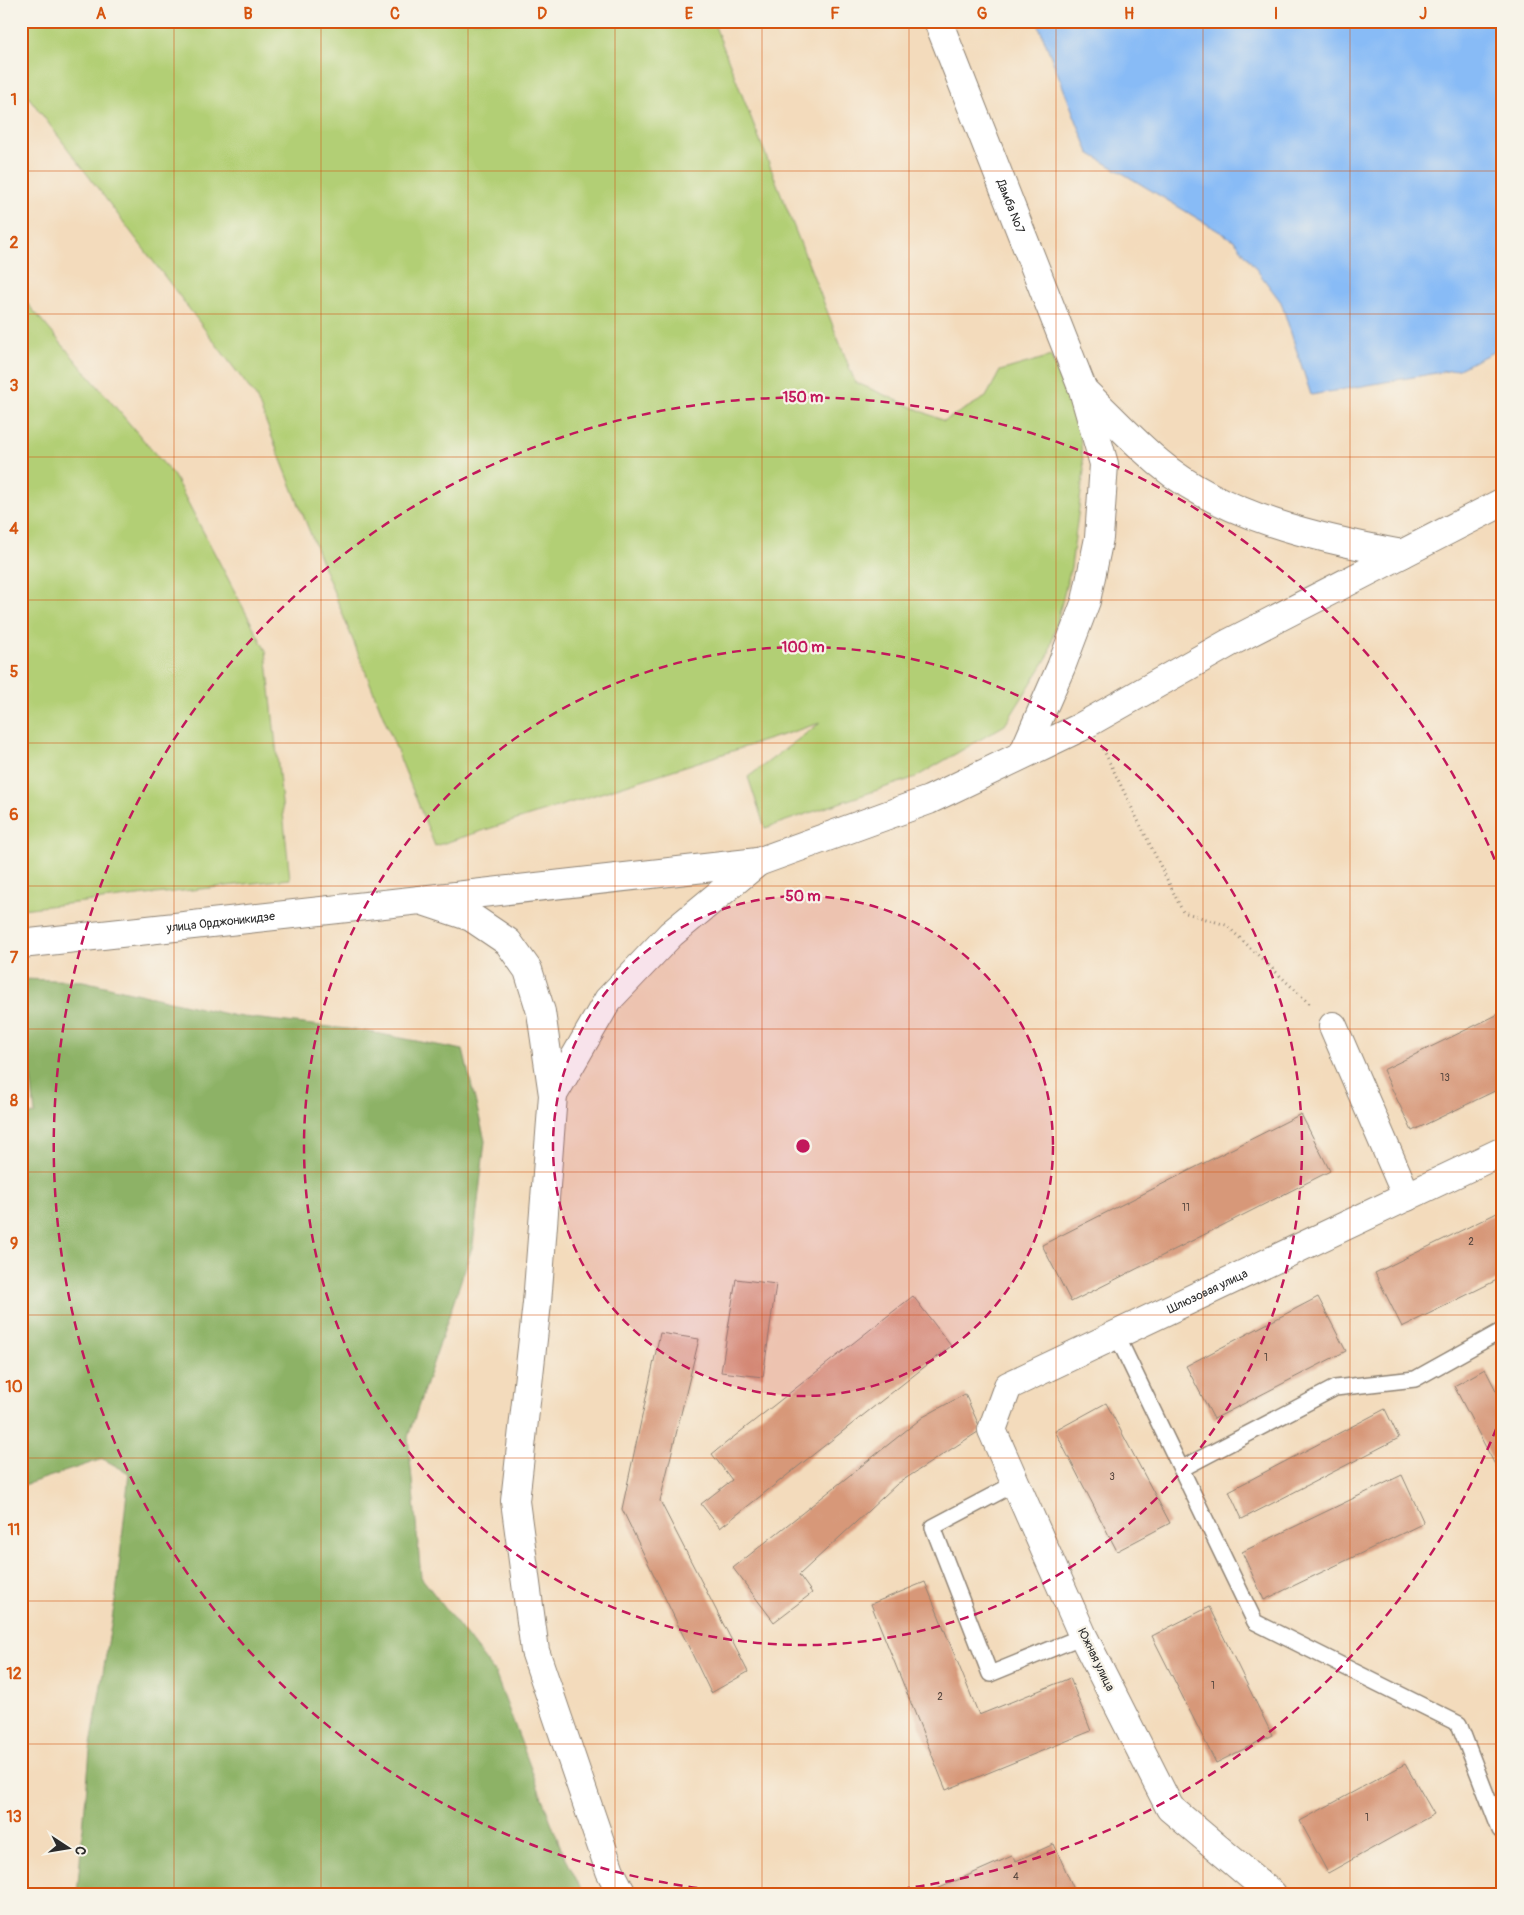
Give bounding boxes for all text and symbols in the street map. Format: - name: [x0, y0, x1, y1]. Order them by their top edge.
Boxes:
- text: A: [96, 4, 107, 24]
- text: B: [243, 4, 253, 24]
- text: C: [390, 4, 400, 24]
- text: D: [537, 4, 547, 24]
- text: E: [685, 4, 694, 24]
- text: F: [830, 4, 840, 24]
- text: G: [977, 4, 988, 24]
- text: H: [1124, 4, 1134, 24]
- text: I: [1274, 4, 1278, 24]
- text: J: [1419, 4, 1427, 24]
- text: 1: [11, 90, 17, 110]
- street label: Дамба №7: [993, 176, 1028, 236]
- text: 2: [10, 233, 19, 253]
- text: 3: [10, 376, 19, 396]
- text: 150 m: [783, 388, 823, 407]
- text: 4: [9, 519, 19, 539]
- text: 100 m: [782, 638, 824, 657]
- text: 5: [10, 662, 19, 682]
- text: 6: [9, 805, 19, 825]
- text: 50 m: [786, 887, 820, 906]
- street label: улица Орджоникидзе: [165, 909, 276, 936]
- text: 7: [10, 948, 19, 968]
- house number: 13: [1440, 1072, 1450, 1084]
- text: 8: [10, 1091, 18, 1111]
- centre of rings: [794, 1137, 812, 1155]
- house number: 11: [1182, 1202, 1190, 1214]
- text: 9: [10, 1234, 18, 1254]
- house number: 2: [1468, 1236, 1474, 1248]
- street label: Шлюзовая улица: [1165, 1266, 1251, 1317]
- house number: 1: [1264, 1352, 1268, 1364]
- text: 10: [5, 1377, 23, 1397]
- house number: 3: [1109, 1471, 1115, 1483]
- text: 11: [8, 1520, 20, 1540]
- street label: Южная улица: [1074, 1626, 1118, 1694]
- text: 12: [6, 1664, 22, 1684]
- house number: 1: [1211, 1680, 1215, 1692]
- house number: 2: [937, 1691, 943, 1703]
- text: 13: [6, 1807, 22, 1827]
- house number: 1: [1365, 1812, 1369, 1824]
- north arrow: [42, 1822, 92, 1872]
- text: С: [71, 1845, 89, 1857]
- house number: 4: [1013, 1871, 1019, 1883]

